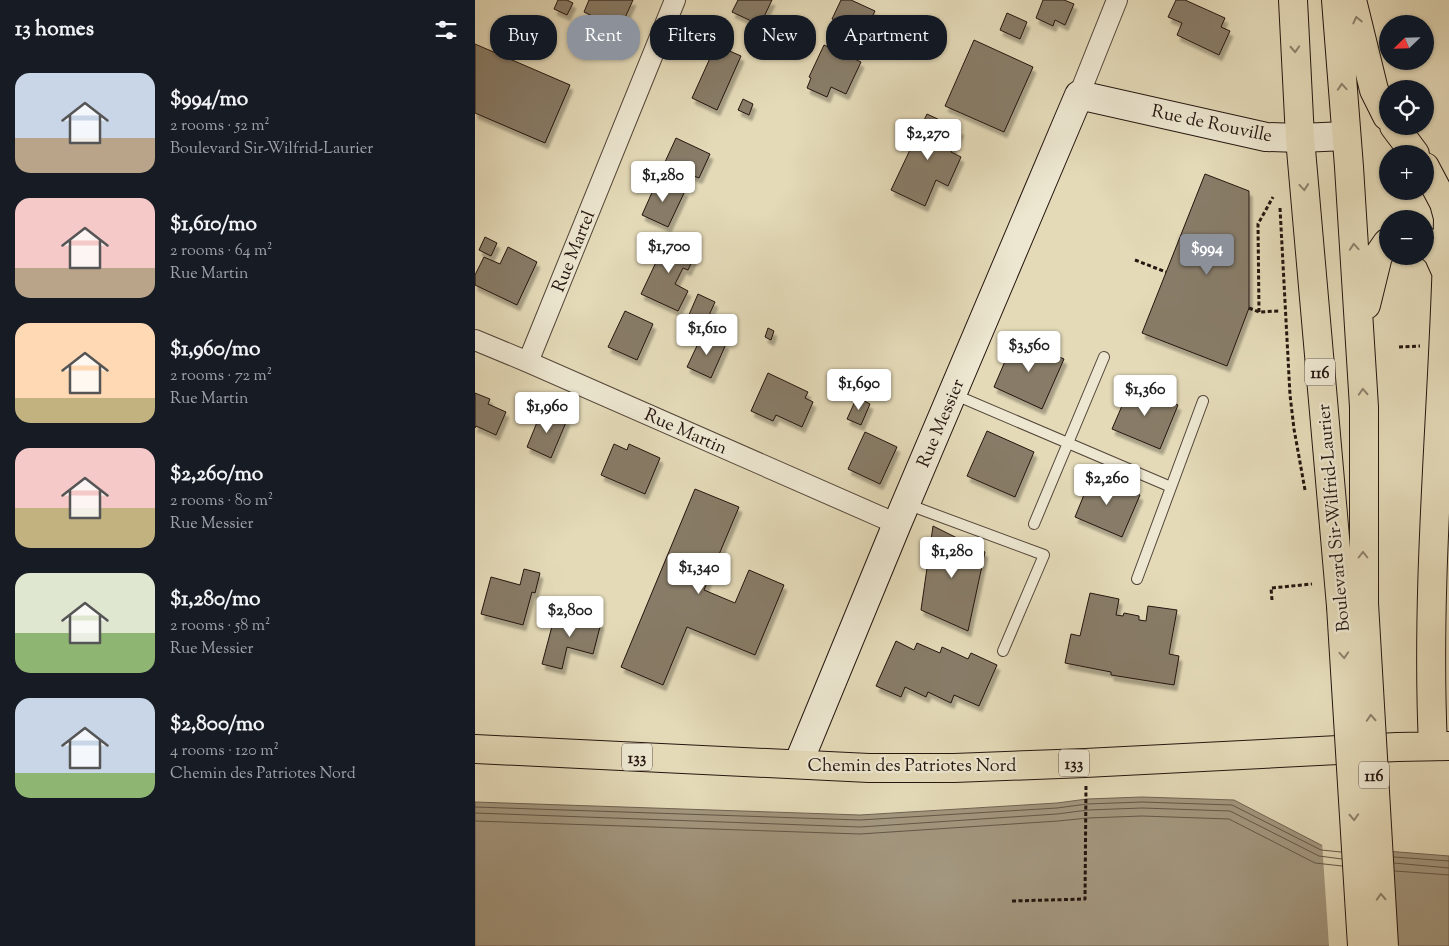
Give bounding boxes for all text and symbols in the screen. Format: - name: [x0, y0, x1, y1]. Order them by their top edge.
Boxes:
- text: 13 homes: [15, 15, 94, 45]
- chip: Buy: [490, 15, 557, 60]
- chip: Rent: [567, 15, 640, 60]
- chip: Filters: [650, 15, 734, 60]
- chip: New: [744, 15, 816, 60]
- chip: Apartment: [826, 15, 947, 60]
- north arrow: [1379, 15, 1434, 70]
- map controls: [1379, 15, 1434, 265]
- icon: filters: [432, 16, 460, 44]
- one-way arrow: [1352, 16, 1363, 25]
- one-way arrow: [1290, 45, 1301, 53]
- button: locate: [1379, 80, 1434, 135]
- one-way arrow: [1337, 83, 1348, 91]
- text: $994/mo: [170, 85, 248, 115]
- icon: home: [55, 93, 115, 153]
- street label: Rue de Rouville: [1149, 99, 1274, 150]
- text: 2 rooms · 52 m²: [170, 115, 270, 138]
- pin: $2,270: [887, 119, 969, 161]
- text: $2,270: [906, 123, 950, 146]
- text: Boulevard Sir-Wilfrid-Laurier: [170, 138, 373, 161]
- button: +: [1379, 145, 1434, 200]
- pin: $1,280: [622, 160, 704, 203]
- text: $1,280: [642, 165, 684, 188]
- one-way arrow: [1299, 183, 1310, 191]
- street label: Rue Martel: [547, 207, 603, 296]
- text: $1,610/mo: [170, 210, 257, 240]
- button: −: [1379, 210, 1434, 265]
- icon: home: [55, 218, 115, 278]
- pin: $1,700: [628, 232, 710, 274]
- pin: $994: [1177, 234, 1237, 276]
- text: $1,700: [648, 236, 690, 259]
- text: $994: [1191, 238, 1223, 261]
- text: 2 rooms · 64 m²: [170, 240, 273, 263]
- one-way arrow: [1349, 243, 1360, 251]
- text: Rue Martin: [170, 263, 248, 286]
- pin: $1,610: [666, 314, 748, 356]
- text: $1,610: [687, 318, 727, 341]
- pin: $3,560: [988, 330, 1070, 373]
- text: $1,960/mo: [170, 335, 260, 365]
- text: $3,560: [1008, 335, 1050, 358]
- icon: home: [55, 343, 115, 403]
- road number: 116: [1305, 358, 1335, 386]
- text: 2 rooms · 72 m²: [170, 365, 272, 388]
- pin: $1,690: [818, 368, 900, 411]
- text: $1,690: [838, 373, 880, 396]
- pin: $1,360: [1104, 374, 1186, 417]
- street label: Rue Messier: [912, 375, 972, 472]
- text: $1,360: [1125, 379, 1165, 402]
- text: Rue Martin: [170, 388, 248, 411]
- one-way arrow: [1358, 388, 1369, 396]
- pin: $1,960: [506, 392, 588, 434]
- text: $1,960: [526, 396, 568, 419]
- street label: Rue Martin: [640, 403, 731, 463]
- street label: Boulevard Sir-Wilfrid-Laurier: [1312, 403, 1358, 633]
- text: $2,260/mo: [170, 460, 263, 490]
- pin: $2,260: [1066, 464, 1148, 506]
- icon: home: [55, 468, 115, 528]
- text: $2,260: [1085, 468, 1129, 491]
- text: 2 rooms · 80 m²: [170, 490, 273, 513]
- text: Rue Messier: [170, 513, 254, 536]
- pin: $1,280: [911, 536, 993, 579]
- text: $1,280: [931, 541, 973, 564]
- one-way arrow: [1358, 551, 1368, 558]
- pin: $1,340: [658, 552, 740, 595]
- text: $1,340: [679, 557, 719, 580]
- text: $1,280/mo: [170, 585, 261, 615]
- icon: home: [55, 593, 115, 653]
- pin: $2,800: [529, 596, 611, 638]
- text: $2,800: [548, 600, 592, 623]
- text: 2 rooms · 58 m²: [170, 615, 270, 638]
- text: Rue Messier: [170, 638, 254, 661]
- one-way arrow: [1338, 651, 1349, 659]
- text: $2,800/mo: [170, 710, 265, 740]
- one-way arrow: [1365, 713, 1376, 721]
- icon: home: [55, 718, 115, 778]
- text: 4 rooms · 120 m²: [170, 740, 279, 763]
- road number: 133: [622, 744, 652, 770]
- road number: 133: [1059, 750, 1089, 776]
- street label: Chemin des Patriotes Nord: [807, 754, 1017, 780]
- road number: 116: [1359, 762, 1389, 788]
- text: Chemin des Patriotes Nord: [170, 763, 356, 786]
- one-way arrow: [1349, 813, 1360, 821]
- one-way arrow: [1375, 893, 1386, 901]

